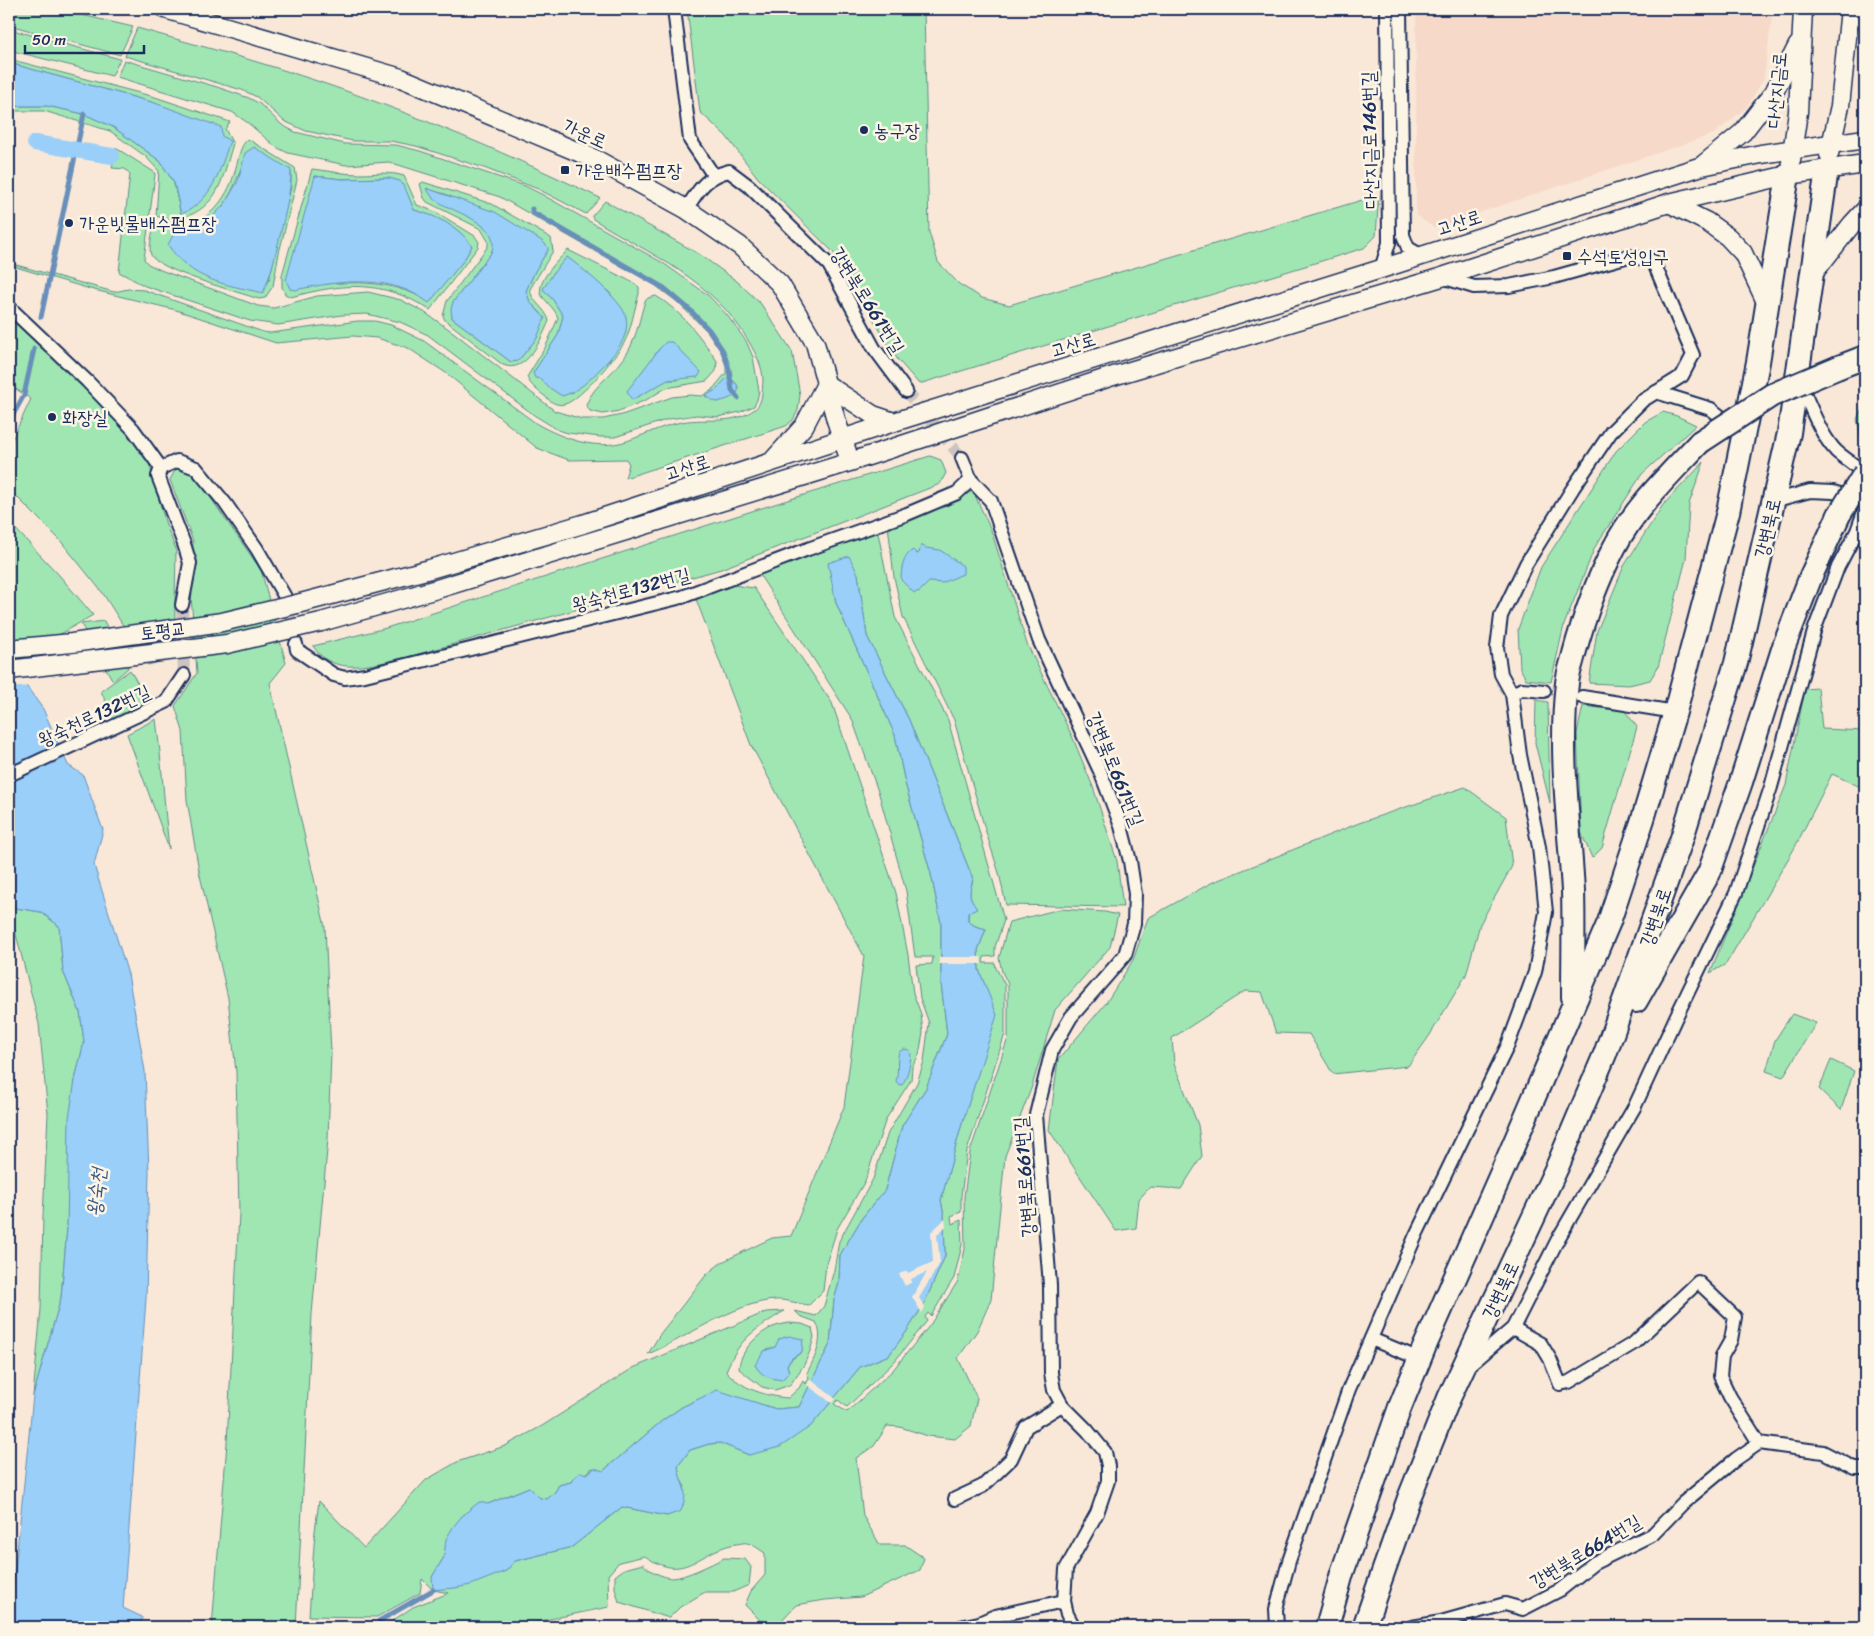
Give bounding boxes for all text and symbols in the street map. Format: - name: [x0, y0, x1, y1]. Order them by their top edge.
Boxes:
- scale bar: [25, 22, 144, 54]
- text: 50 m: [32, 27, 67, 53]
- street label: 다산지금로: [1757, 51, 1796, 130]
- street label: 다산지금로146번길: [1352, 71, 1387, 209]
- street label: 가운로: [557, 109, 612, 158]
- place label: 농구장: [874, 114, 920, 147]
- marker: 농구장: [858, 124, 870, 136]
- place label: 가운배수펌프장: [575, 154, 682, 187]
- marker: 가운배수펌프장: [559, 164, 571, 176]
- street label: 고산로: [1432, 200, 1486, 245]
- place label: 가운빗물배수펌프장: [79, 207, 217, 240]
- marker: 가운빗물배수펌프장: [63, 217, 75, 229]
- street label: 강변북로661번길: [821, 240, 914, 361]
- place label: 수석토성입구: [1577, 240, 1669, 273]
- marker: 수석토성입구: [1561, 250, 1573, 262]
- street label: 고산로: [1046, 322, 1100, 367]
- place label: 화장실: [62, 401, 108, 434]
- marker: 화장실: [46, 411, 58, 423]
- street label: 고산로: [660, 445, 714, 490]
- street label: 강변북로: [1745, 495, 1790, 562]
- street label: 왕숙천로132번길: [568, 558, 694, 621]
- street label: 토평교: [138, 611, 188, 650]
- street label: 왕숙천로132번길: [32, 675, 156, 756]
- street label: 강변북로661번길: [1077, 707, 1154, 832]
- street label: 강변북로: [1630, 883, 1681, 951]
- street label: 강변북로661번길: [1004, 1115, 1045, 1239]
- water label: 왕숙천: [77, 1164, 117, 1218]
- street label: 강변북로: [1473, 1256, 1528, 1325]
- street label: 강변북로664번길: [1523, 1505, 1647, 1598]

